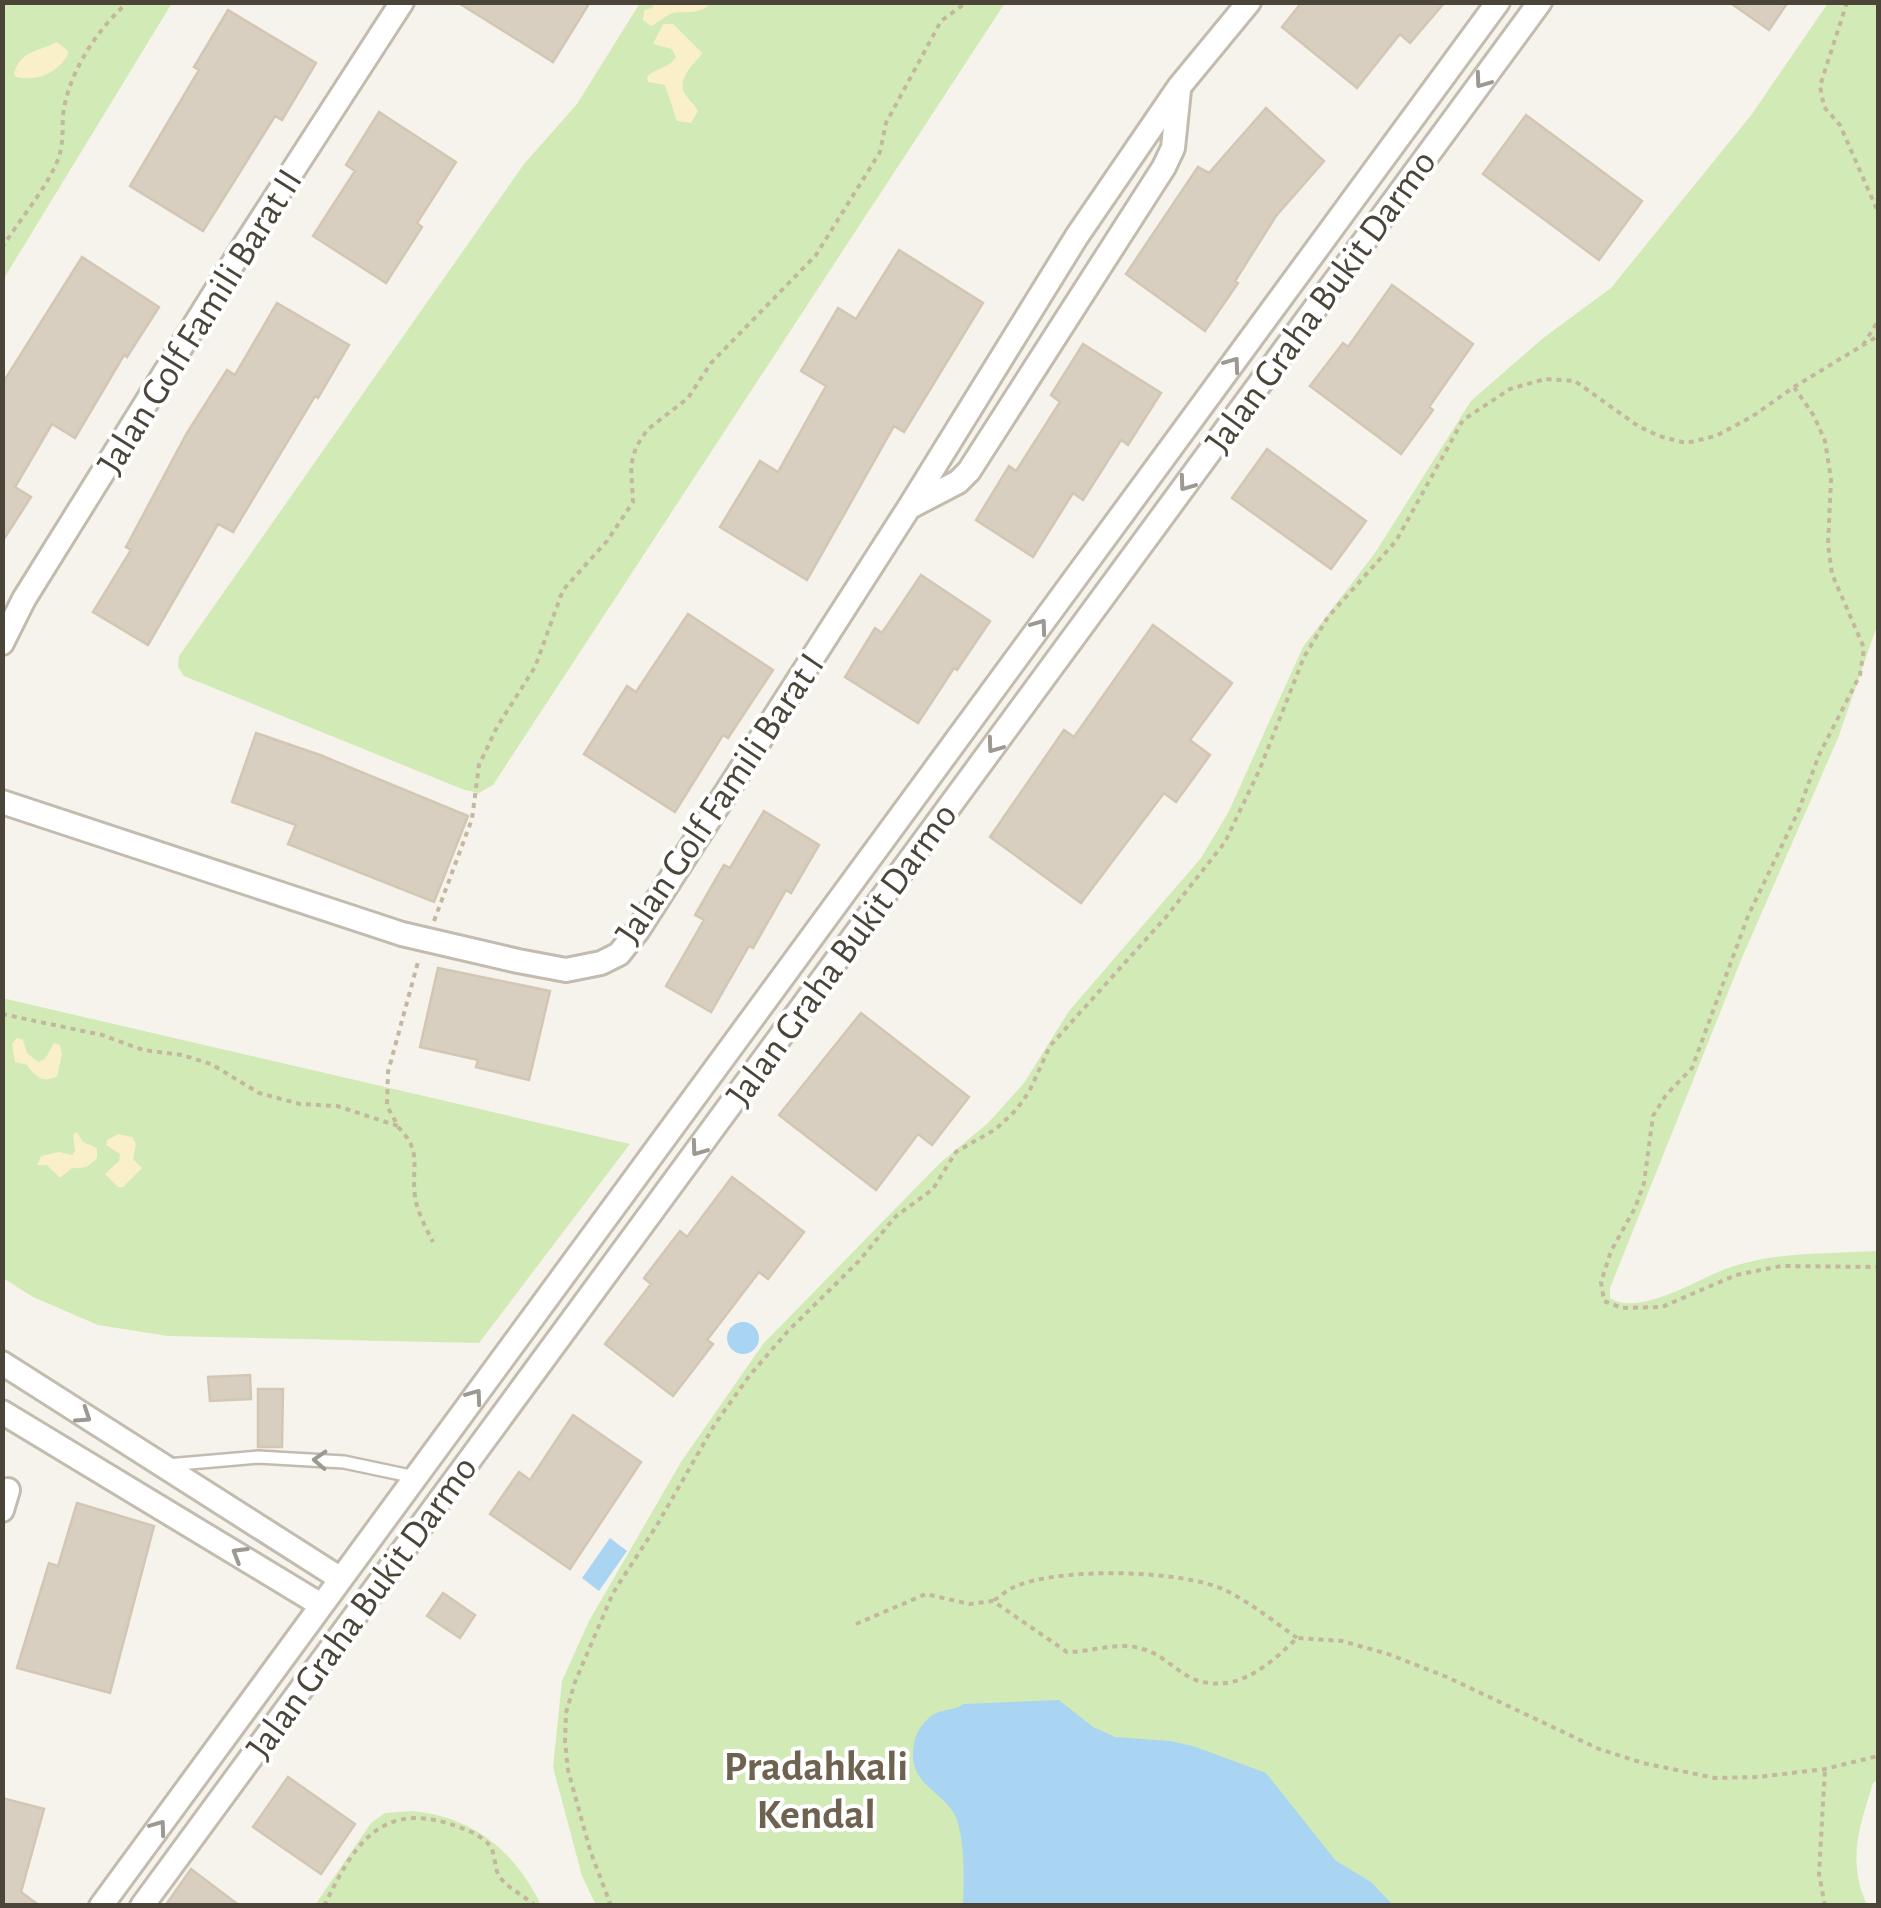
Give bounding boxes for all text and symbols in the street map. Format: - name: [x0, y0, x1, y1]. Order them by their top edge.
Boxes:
- one-way arrow: [1476, 70, 1494, 88]
- street label: Jalan Graha Bukit Darmo: [1199, 144, 1444, 461]
- street label: Jalan Golf Famili Barat II: [91, 163, 310, 481]
- one-way arrow: [1220, 356, 1239, 375]
- one-way arrow: [1180, 473, 1198, 491]
- one-way arrow: [1028, 618, 1047, 637]
- street label: Jalan Golf Famili Barat I: [609, 647, 832, 951]
- one-way arrow: [988, 735, 1005, 753]
- street label: Jalan Graha Bukit Darmo: [720, 797, 965, 1114]
- one-way arrow: [692, 1138, 709, 1156]
- one-way arrow: [463, 1388, 482, 1407]
- one-way arrow: [74, 1403, 92, 1422]
- street label: Jalan Graha Bukit Darmo: [240, 1450, 485, 1767]
- one-way arrow: [311, 1450, 327, 1471]
- one-way arrow: [232, 1547, 250, 1566]
- district label: Pradahkali Kendal: [724, 1746, 908, 1836]
- one-way arrow: [147, 1820, 165, 1838]

